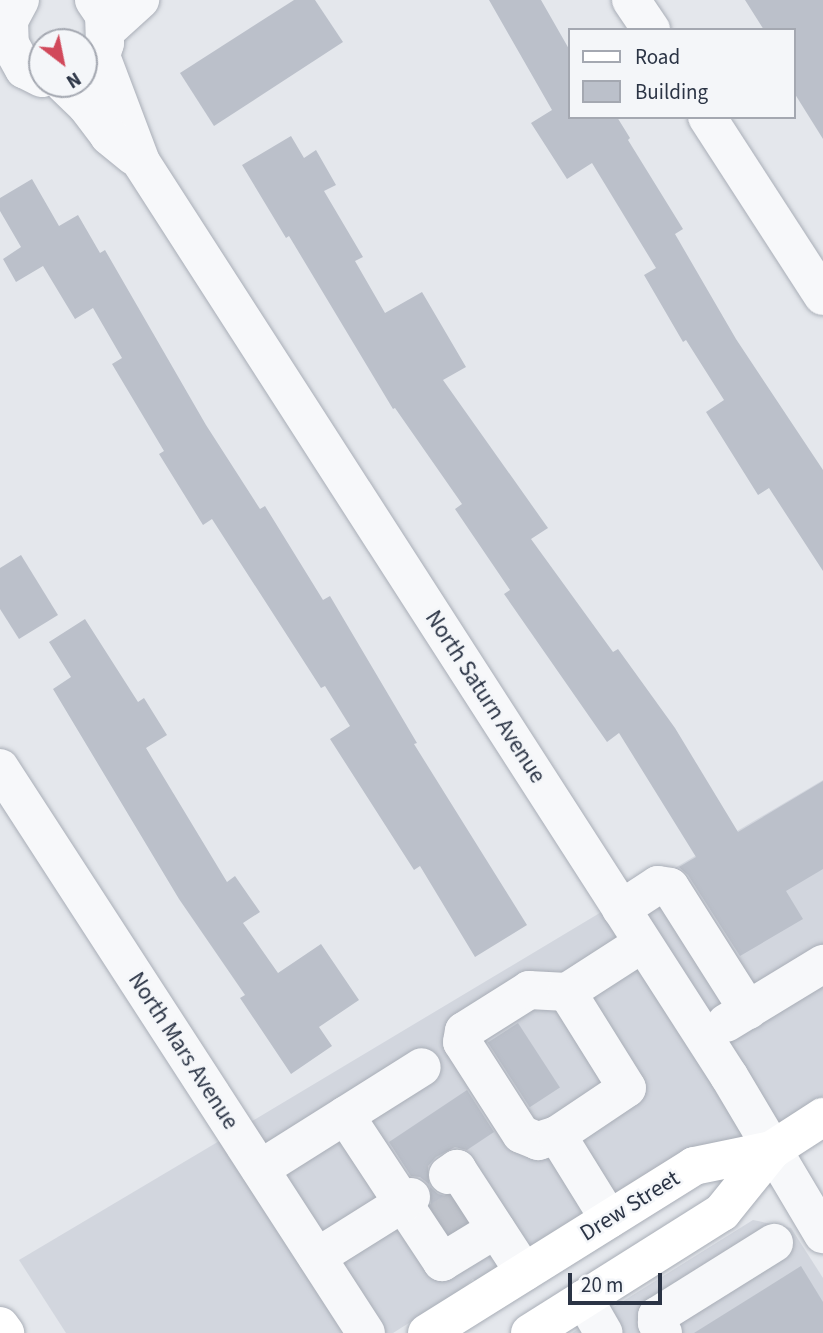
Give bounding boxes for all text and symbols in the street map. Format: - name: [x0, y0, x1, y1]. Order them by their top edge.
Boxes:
- north arrow: [28, 28, 98, 98]
- legend: [568, 28, 795, 119]
- text: Road: [635, 42, 680, 72]
- text: N: [61, 65, 86, 94]
- text: Building: [635, 77, 708, 107]
- street label: North Saturn Avenue: [419, 606, 551, 788]
- street label: North Mars Avenue: [122, 967, 244, 1135]
- street label: Drew Street: [575, 1165, 685, 1247]
- scale bar: [571, 1260, 666, 1304]
- text: 20 m: [581, 1270, 623, 1300]

